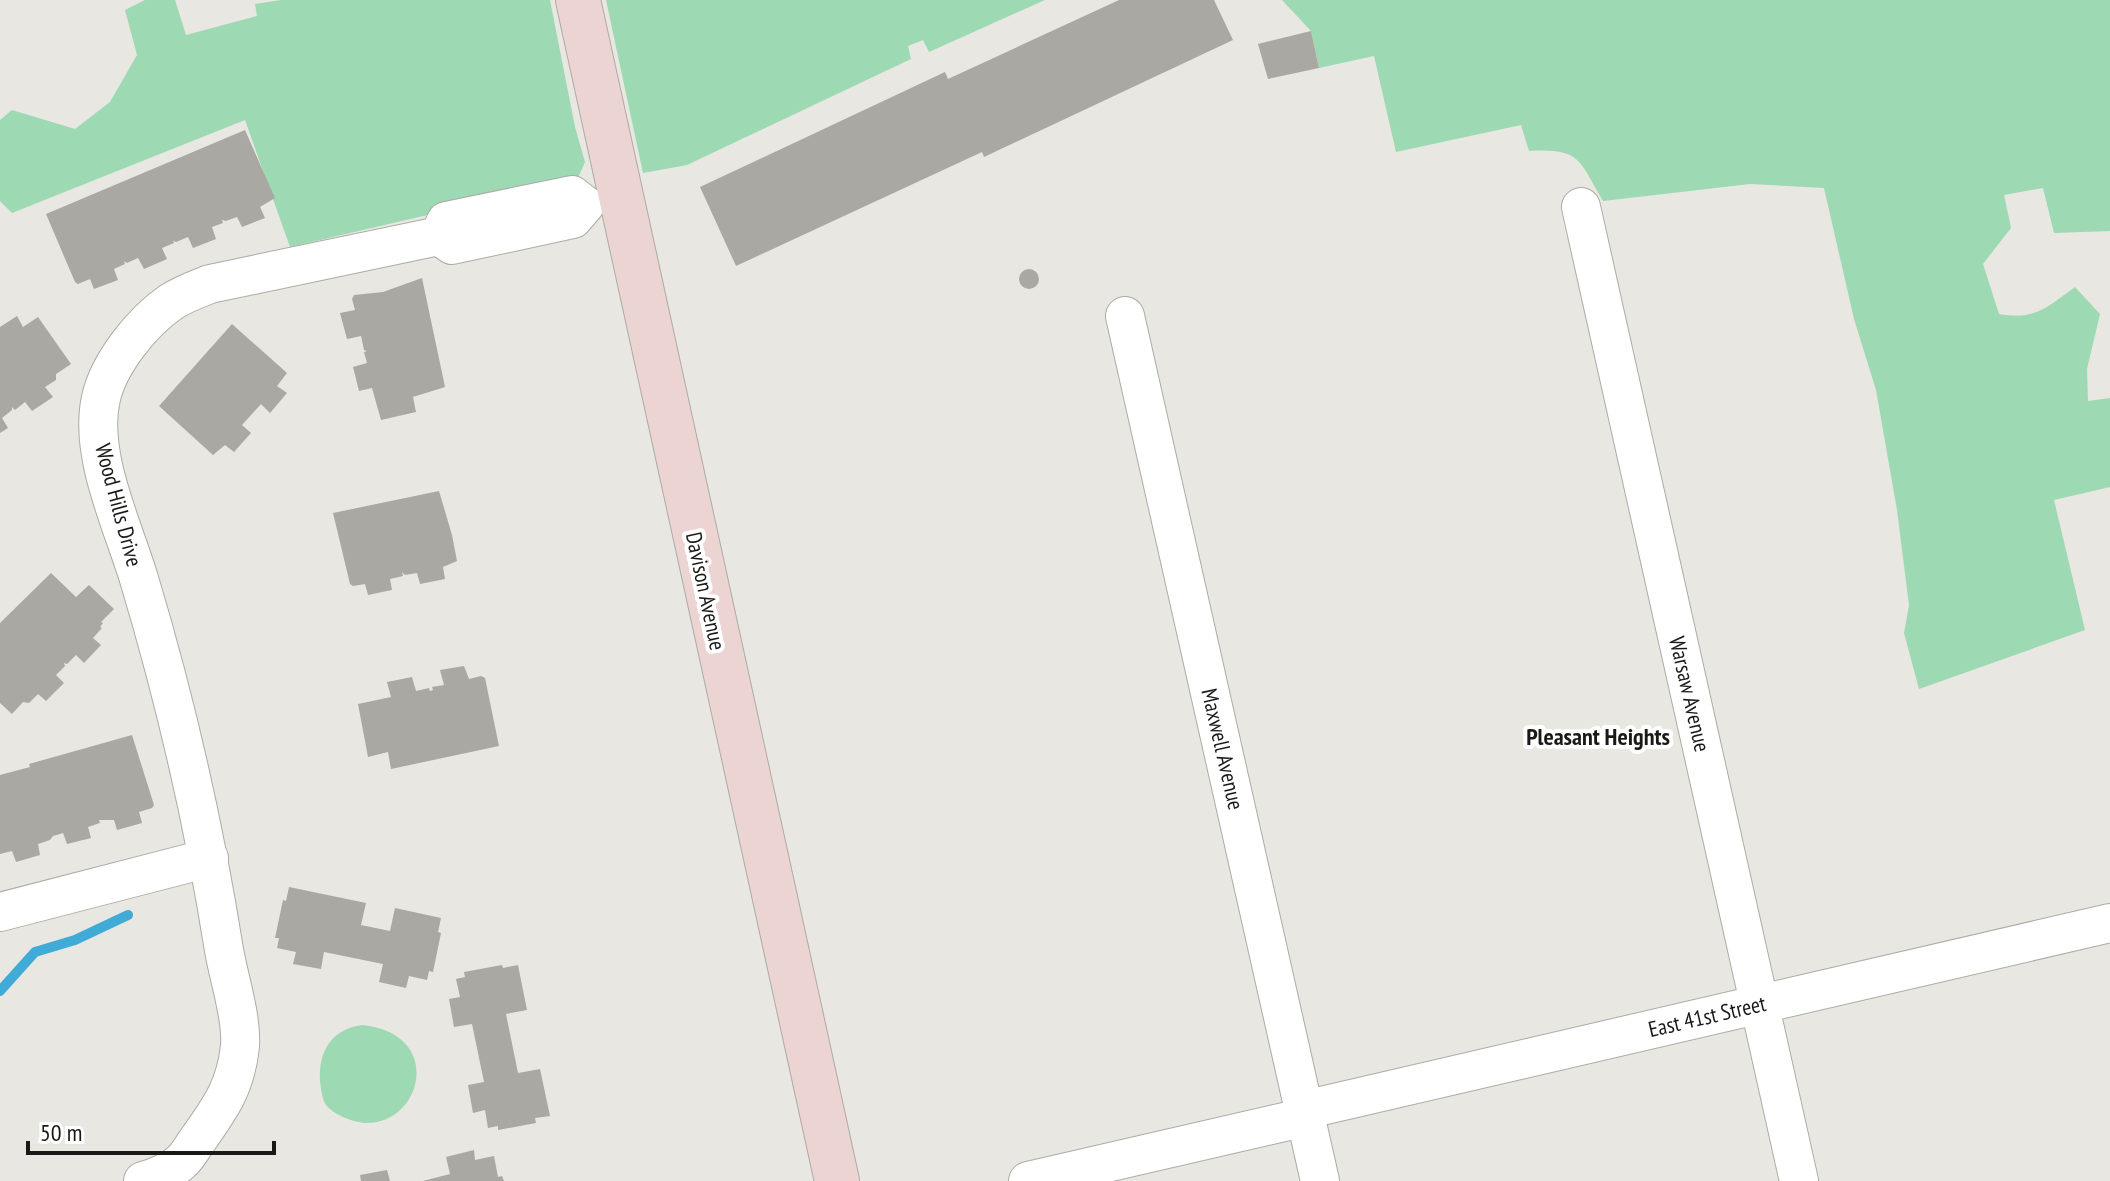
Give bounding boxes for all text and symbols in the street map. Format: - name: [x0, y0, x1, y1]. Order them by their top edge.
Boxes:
- street label: Wood Hills Drive: [89, 440, 149, 570]
- street label: Davison Avenue: [680, 529, 732, 653]
- street label: Warsaw Avenue: [1663, 634, 1717, 754]
- street label: Maxwell Avenue: [1195, 686, 1251, 812]
- district label: Pleasant Heights: [1526, 721, 1670, 752]
- street label: East 41st Street: [1645, 989, 1769, 1043]
- scale bar: [28, 1105, 274, 1155]
- text: 50 m: [40, 1117, 82, 1148]

